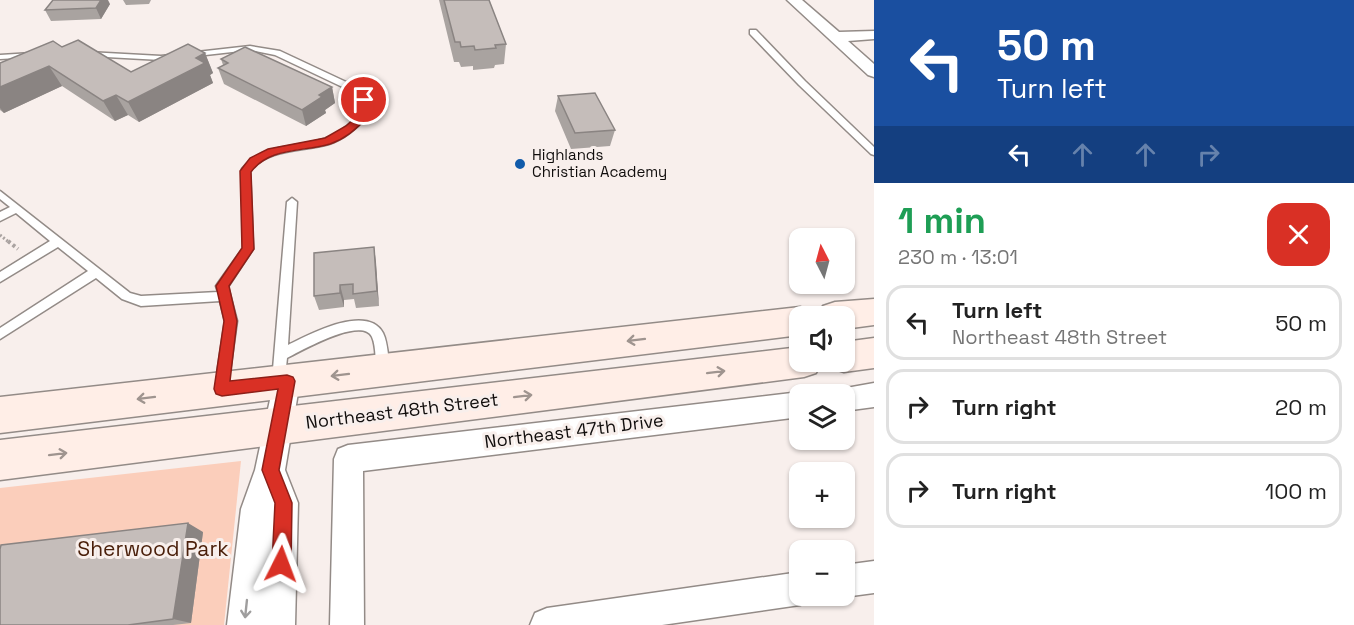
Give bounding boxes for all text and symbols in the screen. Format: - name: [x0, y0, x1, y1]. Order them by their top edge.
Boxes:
- text: 50 m: [997, 19, 1096, 72]
- icon: left: [898, 24, 976, 102]
- text: Turn left: [997, 71, 1107, 106]
- pin: [338, 74, 389, 125]
- icon: arrive: [347, 83, 380, 116]
- icon: left: [1003, 138, 1036, 171]
- icon: ahead: [1066, 138, 1099, 171]
- icon: ahead: [1129, 138, 1162, 171]
- icon: right: [1192, 138, 1225, 171]
- place label: Highlands Christian Academy: [532, 145, 667, 181]
- marker: Highlands Christian Academy: [513, 157, 527, 171]
- text: 1 min: [898, 198, 986, 244]
- button: close: [1267, 203, 1330, 266]
- north arrow: [789, 228, 855, 294]
- map controls: [789, 228, 855, 606]
- text: 230 m · 13:01: [898, 244, 1018, 270]
- text: Turn left: [952, 296, 1042, 324]
- button: sound: [789, 306, 855, 372]
- icon: left: [901, 306, 934, 339]
- text: 50 m: [1275, 309, 1327, 337]
- text: Northeast 48th Street: [952, 324, 1167, 350]
- one-way arrow: [626, 335, 646, 346]
- one-way arrow: [706, 367, 726, 378]
- one-way arrow: [331, 370, 351, 381]
- button: layers: [789, 384, 855, 450]
- street label: Northeast 48th Street: [304, 387, 499, 434]
- one-way arrow: [512, 390, 532, 401]
- icon: right: [901, 390, 934, 423]
- one-way arrow: [136, 392, 156, 403]
- text: Turn right: [952, 393, 1057, 421]
- text: 20 m: [1275, 393, 1327, 421]
- street label: Northeast 47th Drive: [483, 408, 665, 453]
- one-way arrow: [48, 448, 68, 459]
- button: +: [789, 462, 855, 528]
- icon: right: [901, 474, 934, 507]
- text: Turn right: [952, 477, 1057, 505]
- text: 100 m: [1265, 477, 1327, 505]
- position arrow: [249, 532, 313, 596]
- park label: Sherwood Park: [77, 535, 229, 562]
- button: −: [789, 540, 855, 606]
- one-way arrow: [240, 599, 251, 619]

